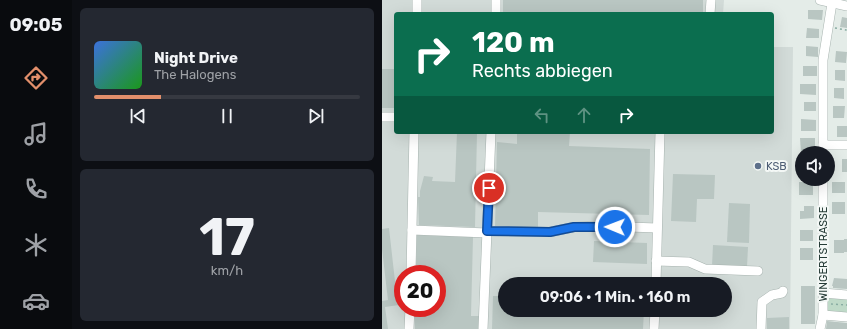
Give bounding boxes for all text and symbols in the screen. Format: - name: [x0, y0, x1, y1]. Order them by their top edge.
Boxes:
- text: 09:05: [10, 14, 62, 36]
- text: 120 m: [472, 26, 555, 59]
- icon: right: [406, 28, 458, 80]
- text: Night Drive: [154, 49, 238, 67]
- text: Rechts abbiegen: [472, 60, 613, 82]
- icon: directions: [22, 64, 50, 92]
- text: The Halogens: [154, 67, 236, 82]
- icon: left: [531, 104, 553, 126]
- icon: ahead: [573, 104, 595, 126]
- icon: right: [615, 104, 637, 126]
- icon: previous: [127, 105, 149, 127]
- icon: pause: [216, 105, 238, 127]
- icon: next: [305, 105, 327, 127]
- icon: music: [22, 120, 50, 148]
- map controls: [795, 146, 835, 186]
- button: sound: [795, 146, 835, 186]
- place label: KSB: [766, 160, 787, 173]
- marker: KSB: [753, 161, 763, 171]
- pin: [472, 171, 506, 205]
- icon: phone: [22, 175, 50, 203]
- icon: arrive: [478, 177, 500, 199]
- text: 17: [199, 206, 255, 268]
- position arrow: [594, 206, 636, 248]
- street label: WINGERTSTRASSE: [817, 206, 830, 302]
- icon: climate: [22, 231, 50, 259]
- text: km/h: [211, 263, 243, 278]
- speed limit sign: 20: [394, 265, 446, 317]
- icon: car: [22, 287, 50, 315]
- text: 09:06 · 1 Min. · 160 m: [540, 288, 690, 306]

